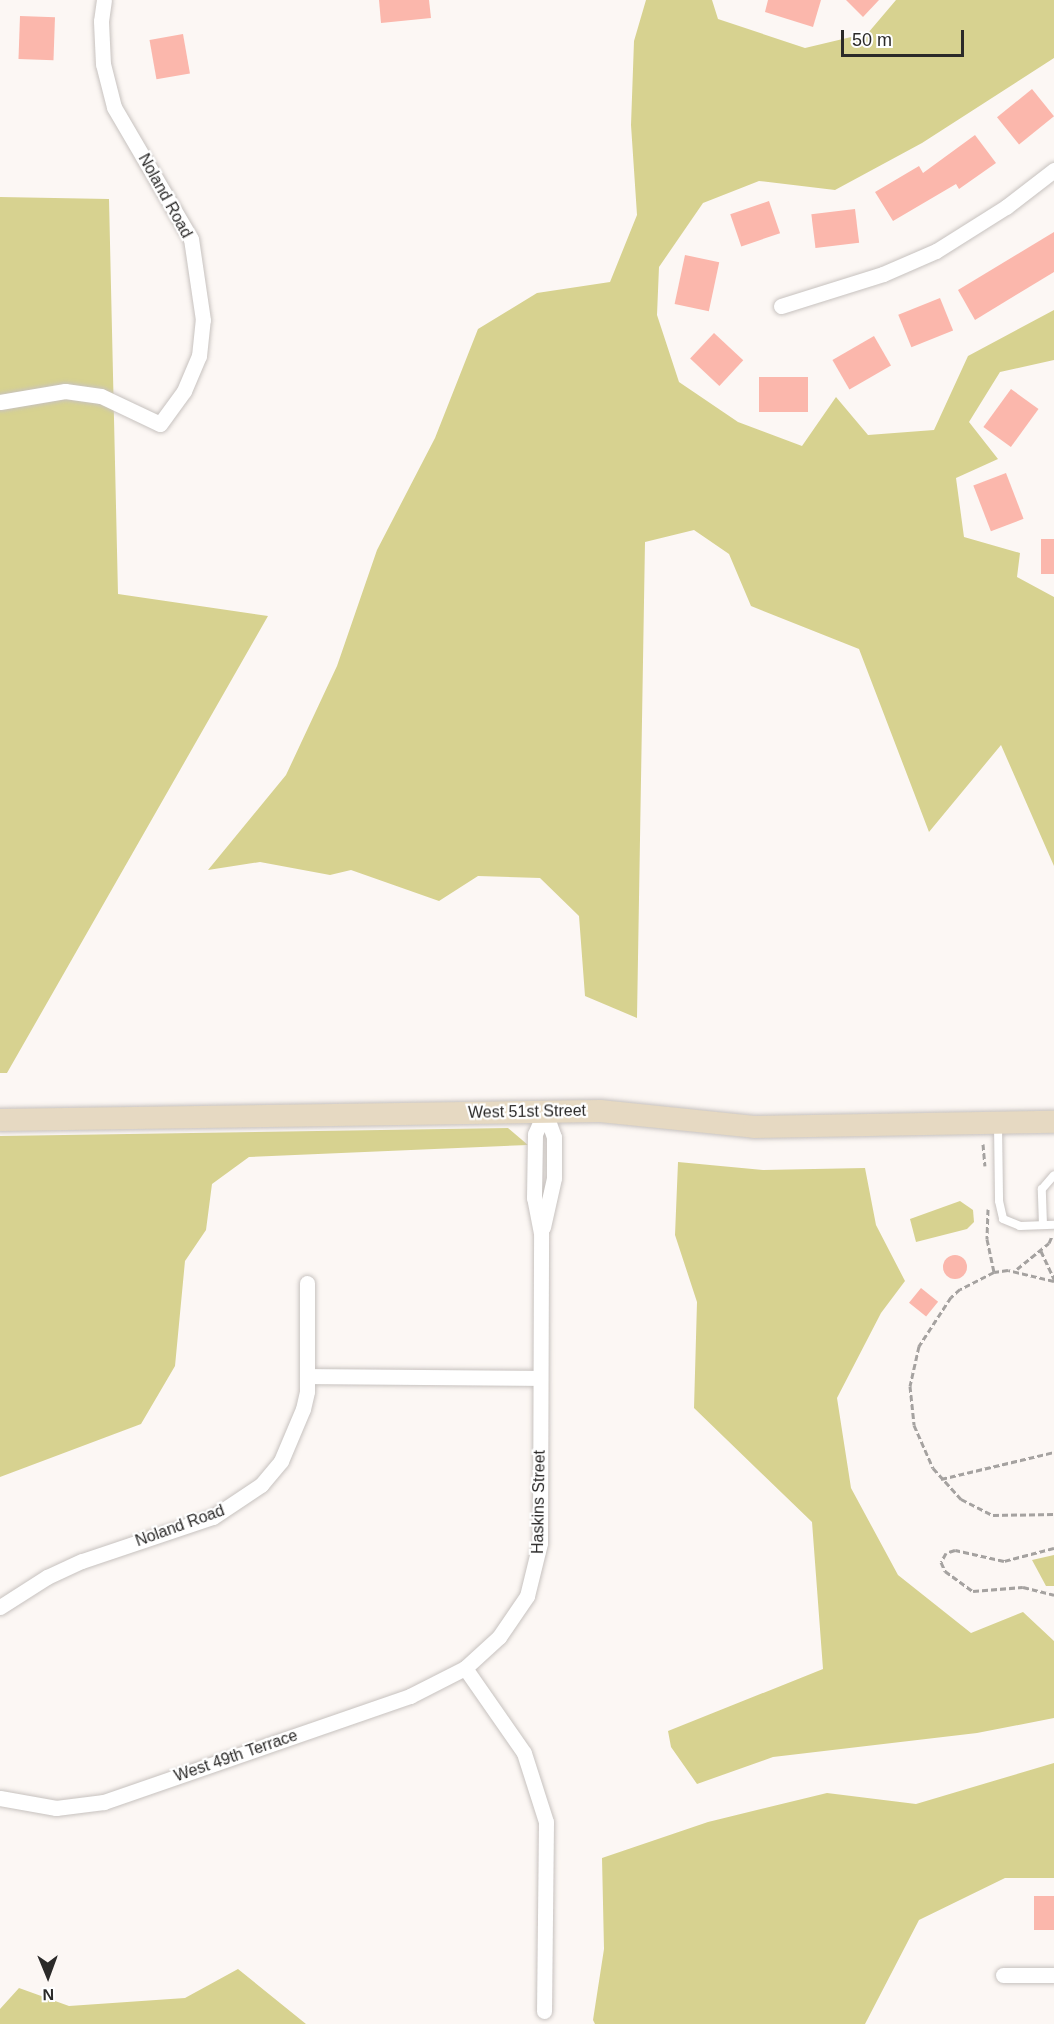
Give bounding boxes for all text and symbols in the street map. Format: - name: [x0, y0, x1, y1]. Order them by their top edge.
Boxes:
- scale bar: [844, 18, 967, 56]
- text: 50 m: [852, 30, 892, 50]
- street label: Noland Road: [134, 151, 196, 241]
- street label: West 51st Street: [468, 1101, 586, 1123]
- street label: Haskins Street: [528, 1450, 550, 1554]
- street label: Noland Road: [133, 1501, 227, 1551]
- street label: West 49th Terrace: [172, 1726, 300, 1786]
- north arrow: [18, 1946, 78, 2006]
- text: N: [42, 1986, 54, 2003]

